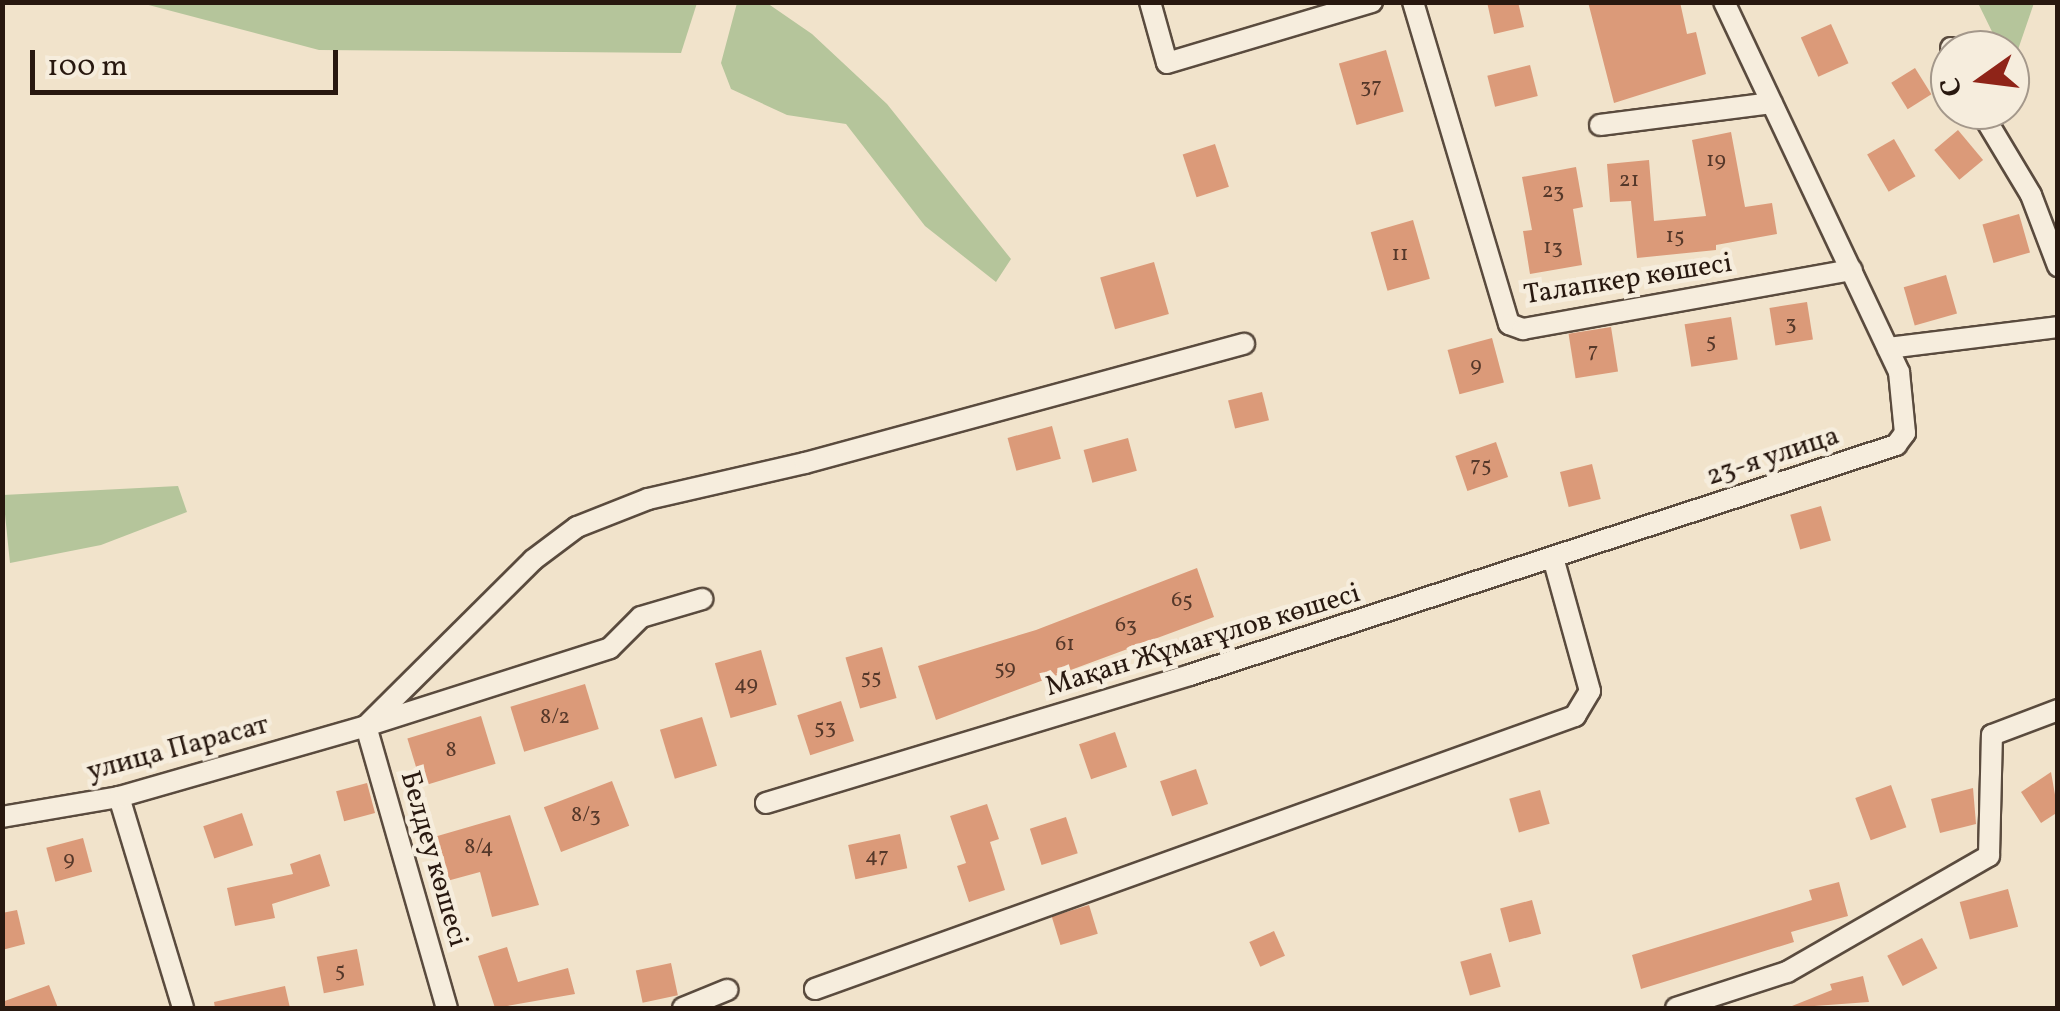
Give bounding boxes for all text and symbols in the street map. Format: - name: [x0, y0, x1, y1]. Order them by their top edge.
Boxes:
- scale bar: [35, 30, 342, 92]
- north arrow: [1930, 30, 2030, 130]
- text: 100 m: [47, 46, 128, 88]
- text: С: [1931, 73, 1973, 100]
- house number: 37: [1360, 74, 1382, 100]
- house number: 19: [1706, 148, 1726, 174]
- house number: 21: [1619, 168, 1639, 194]
- house number: 23: [1542, 179, 1564, 205]
- house number: 15: [1665, 224, 1685, 250]
- house number: 13: [1543, 235, 1563, 261]
- house number: 11: [1391, 242, 1409, 268]
- street label: Талапкер көшесі: [1521, 247, 1735, 313]
- house number: 3: [1785, 311, 1797, 337]
- house number: 5: [1706, 329, 1716, 355]
- house number: 7: [1588, 339, 1598, 365]
- house number: 9: [1470, 353, 1482, 379]
- street label: 23-я улица: [1702, 420, 1844, 494]
- house number: 75: [1470, 453, 1492, 479]
- street label: Мақан Жұмағұлов көшесі: [1042, 577, 1364, 705]
- house number: 65: [1171, 588, 1193, 614]
- house number: 63: [1115, 613, 1137, 639]
- house number: 61: [1055, 632, 1075, 658]
- house number: 59: [994, 656, 1016, 682]
- house number: 55: [860, 665, 882, 691]
- house number: 49: [734, 672, 758, 698]
- house number: 8/2: [540, 705, 570, 731]
- street label: улица Парасат: [84, 709, 272, 789]
- house number: 53: [814, 715, 836, 741]
- house number: 8: [445, 738, 457, 764]
- street label: Белдеу көшесі: [392, 767, 474, 951]
- house number: 8/3: [571, 803, 601, 829]
- house number: 8/4: [464, 835, 494, 861]
- house number: 47: [865, 844, 889, 870]
- house number: 9: [63, 847, 75, 873]
- house number: 5: [335, 958, 345, 984]

